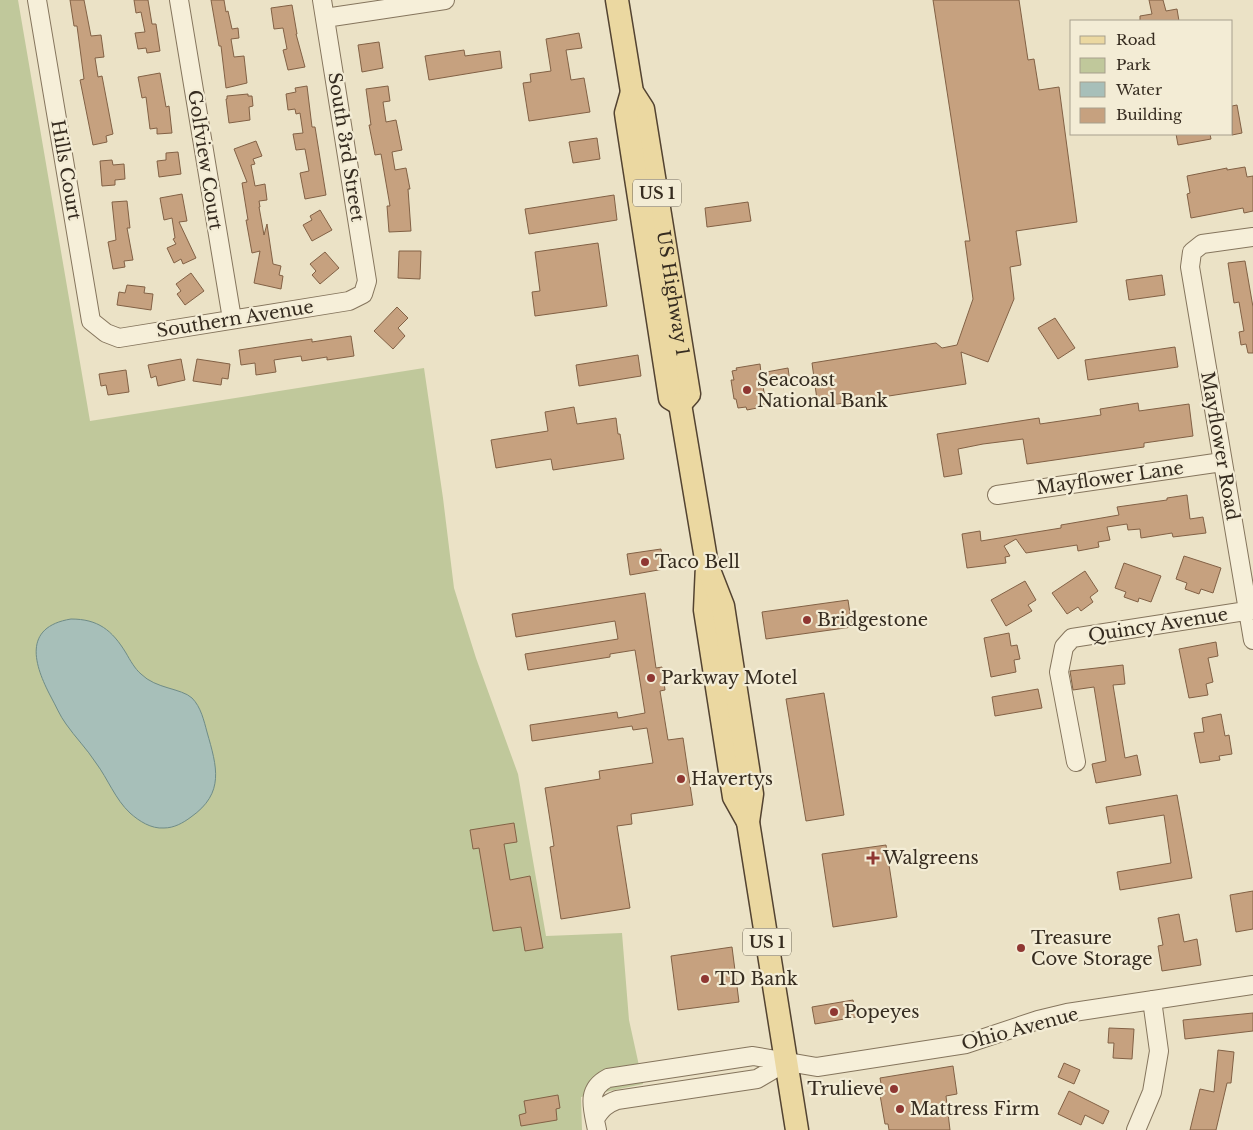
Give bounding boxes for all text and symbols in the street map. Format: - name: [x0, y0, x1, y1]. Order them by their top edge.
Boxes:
- legend: [1070, 20, 1233, 135]
- text: Road: [1116, 30, 1156, 49]
- text: Park: [1116, 55, 1152, 74]
- street label: South 3rd Street: [323, 71, 369, 223]
- text: Water: [1115, 80, 1163, 99]
- street label: Golfview Court: [183, 88, 227, 232]
- text: Building: [1116, 105, 1183, 124]
- street label: Hills Court: [46, 118, 86, 222]
- road number: US 1: [633, 180, 681, 207]
- street label: US Highway 1: [652, 229, 694, 357]
- street label: Southern Avenue: [155, 296, 315, 342]
- place label: Seacoast National Bank: [757, 369, 888, 412]
- street label: Mayflower Road: [1196, 370, 1244, 522]
- marker: Seacoast National Bank: [741, 384, 753, 396]
- street label: Mayflower Lane: [1035, 457, 1185, 499]
- place label: Taco Bell: [655, 551, 740, 573]
- marker: Taco Bell: [639, 556, 651, 568]
- street label: Quincy Avenue: [1087, 603, 1229, 647]
- place label: Bridgestone: [817, 609, 928, 631]
- marker: Bridgestone: [801, 614, 813, 626]
- place label: Parkway Motel: [661, 667, 798, 689]
- marker: Parkway Motel: [645, 672, 657, 684]
- place label: Havertys: [691, 768, 773, 790]
- marker: Havertys: [675, 773, 687, 785]
- place label: Walgreens: [882, 847, 979, 869]
- marker: Walgreens: [867, 852, 879, 864]
- place label: Treasure Cove Storage: [1031, 927, 1153, 970]
- road number: US 1: [743, 929, 791, 956]
- marker: Treasure Cove Storage: [1015, 942, 1027, 954]
- place label: TD Bank: [715, 968, 798, 990]
- marker: TD Bank: [699, 973, 711, 985]
- place label: Popeyes: [844, 1001, 920, 1023]
- street label: Ohio Avenue: [959, 1003, 1081, 1055]
- marker: Popeyes: [828, 1006, 840, 1018]
- place label: Trulieve: [807, 1078, 884, 1100]
- marker: Trulieve: [888, 1083, 900, 1095]
- place label: Mattress Firm: [910, 1098, 1040, 1120]
- marker: Mattress Firm: [894, 1103, 906, 1115]

